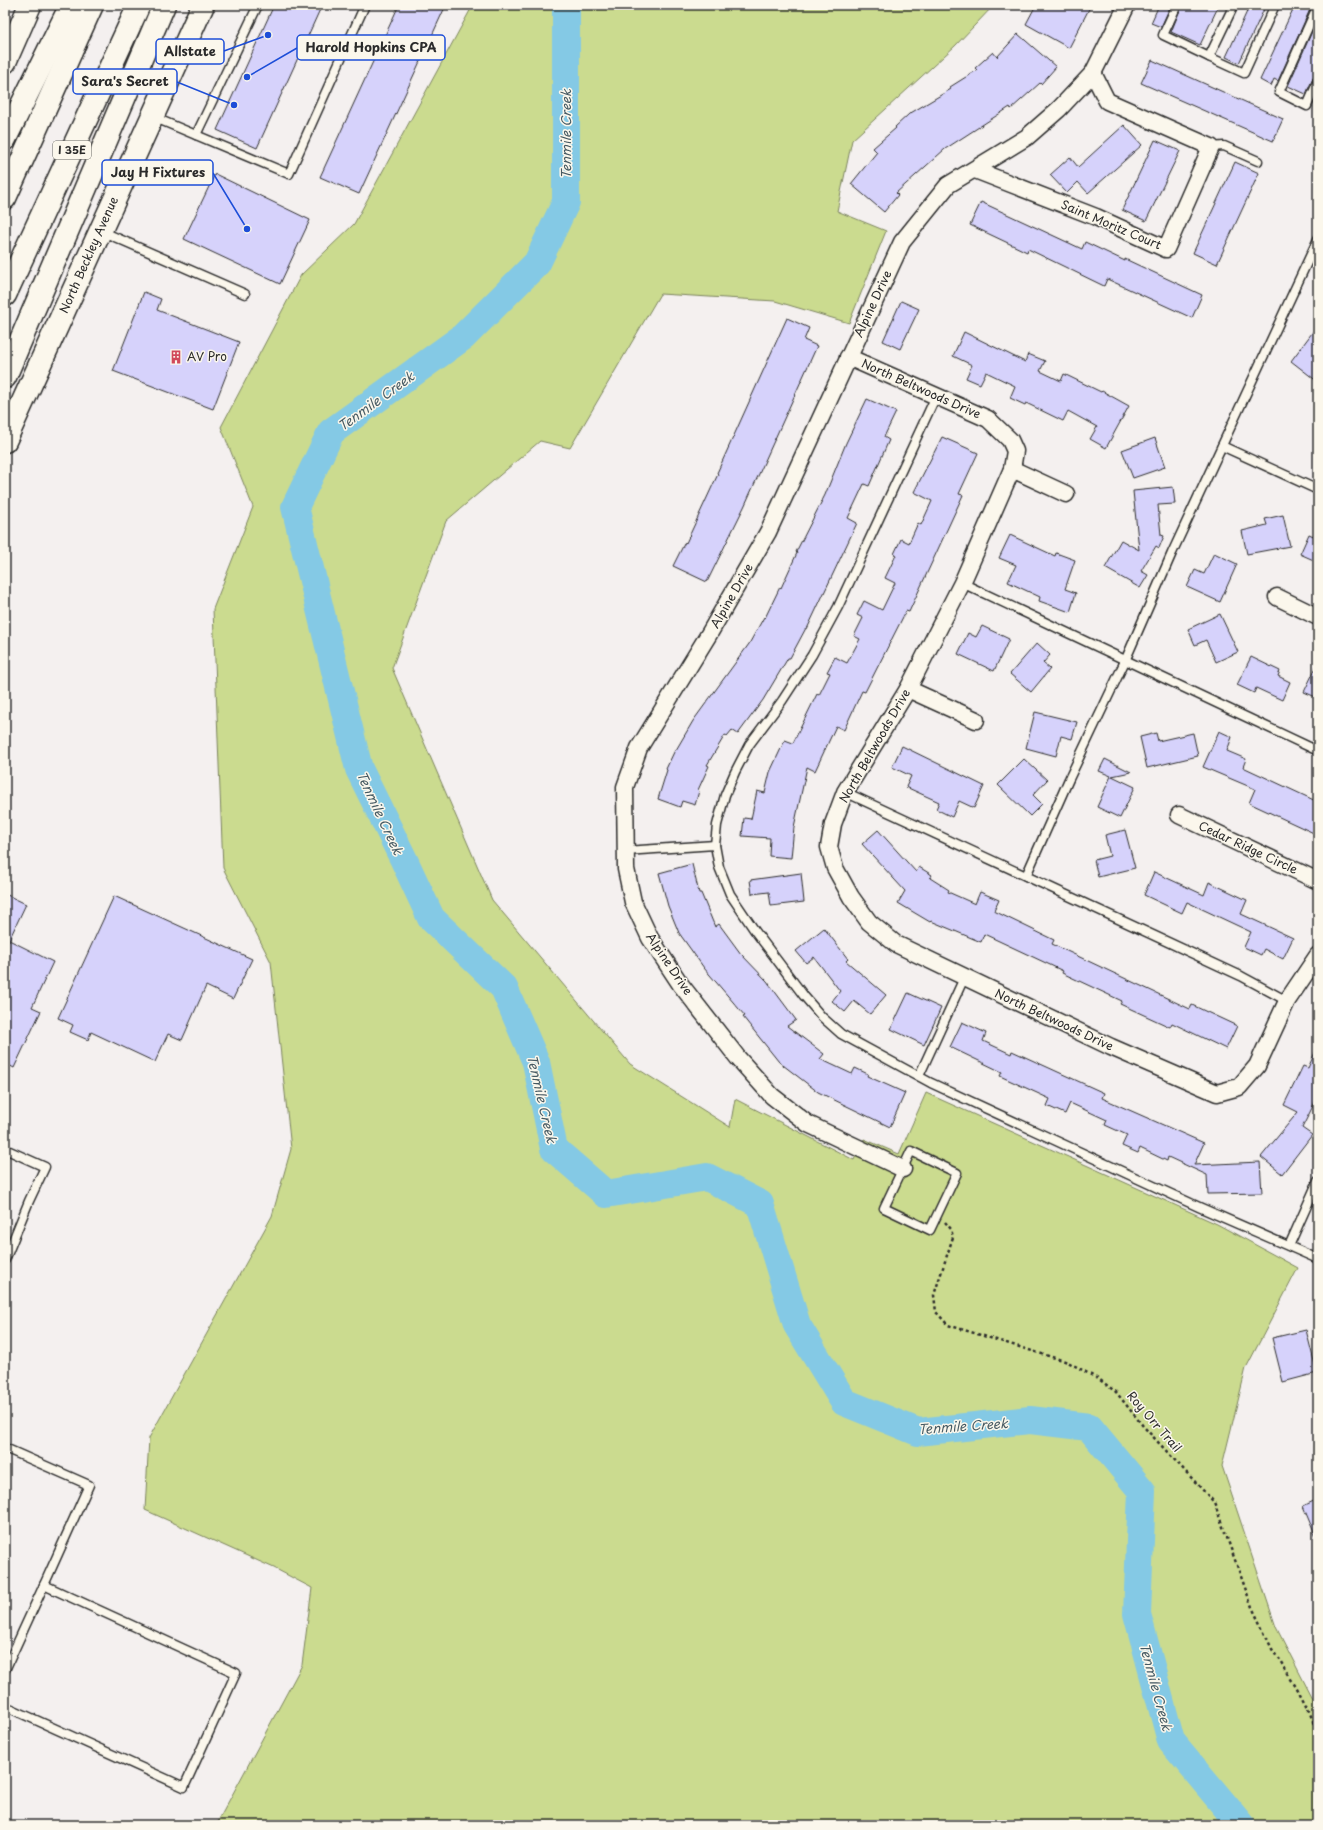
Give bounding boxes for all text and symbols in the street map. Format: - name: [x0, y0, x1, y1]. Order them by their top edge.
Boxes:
- callout: Harold Hopkins CPA: [297, 35, 445, 60]
- text: Harold Hopkins CPA: [305, 37, 437, 56]
- callout: Allstate: [156, 39, 224, 64]
- text: Allstate: [164, 41, 216, 60]
- callout: Sara's Secret: [73, 69, 177, 94]
- text: Sara's Secret: [81, 71, 169, 90]
- water label: Tenmile Creek: [556, 88, 575, 179]
- road number: I 35E: [53, 141, 91, 159]
- callout: Jay H Fixtures: [102, 160, 213, 185]
- text: Jay H Fixtures: [111, 162, 205, 181]
- street label: North Beckley Avenue: [54, 193, 122, 316]
- street label: Saint Moritz Court: [1058, 195, 1165, 253]
- street label: Alpine Drive: [849, 267, 895, 340]
- place label: AV Pro: [187, 347, 227, 365]
- building icon: AV Pro: [168, 349, 184, 365]
- street label: North Beltwoods Drive: [859, 354, 984, 423]
- water label: Tenmile Creek: [334, 366, 419, 435]
- street label: Alpine Drive: [705, 560, 757, 631]
- street label: North Beltwoods Drive: [834, 685, 914, 806]
- water label: Tenmile Creek: [353, 768, 409, 859]
- street label: Cedar Ridge Circle: [1196, 816, 1301, 878]
- street label: Alpine Drive: [642, 929, 697, 998]
- street label: North Beltwoods Drive: [992, 984, 1117, 1055]
- water label: Tenmile Creek: [523, 1053, 562, 1146]
- street label: Roy Orr Trail: [1123, 1387, 1186, 1456]
- water label: Tenmile Creek: [917, 1413, 1010, 1438]
- water label: Tenmile Creek: [1136, 1641, 1178, 1734]

